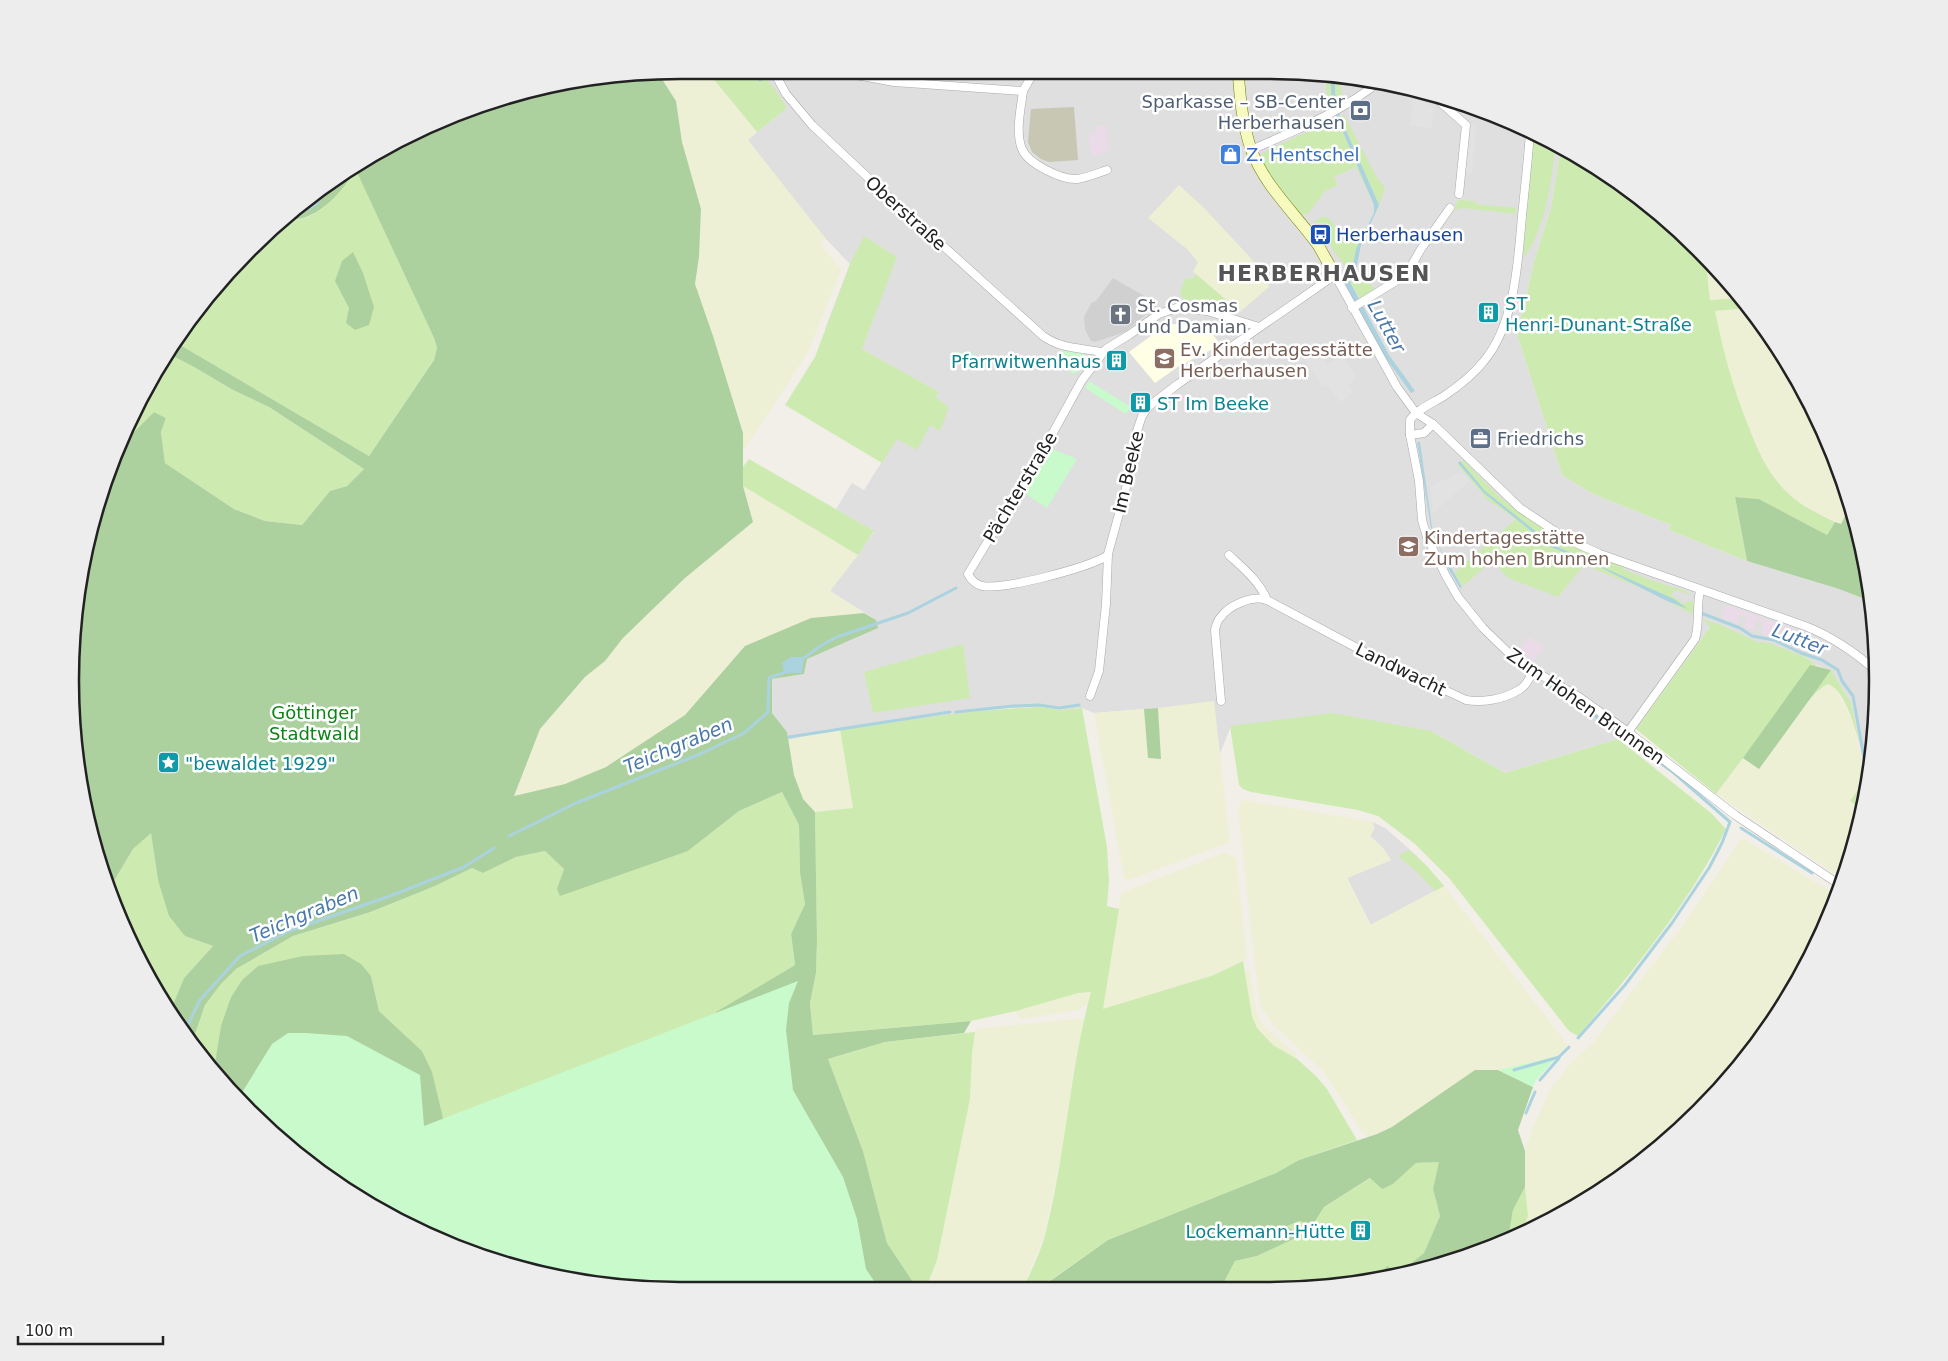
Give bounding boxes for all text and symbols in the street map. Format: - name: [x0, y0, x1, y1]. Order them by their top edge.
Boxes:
- place label: Sparkasse – SB-Center Herberhausen: [1141, 91, 1346, 133]
- bank icon: Sparkasse – SB-Center Herberhausen: [1349, 99, 1373, 123]
- shop icon: Z. Hentschel: [1218, 142, 1242, 166]
- place label: Z. Hentschel: [1246, 144, 1360, 165]
- street label: Oberstraße: [861, 171, 951, 255]
- bus stop icon: Herberhausen: [1308, 222, 1332, 246]
- place label: Herberhausen: [1336, 224, 1463, 245]
- district label: HERBERHAUSEN: [1217, 261, 1431, 286]
- place label: ST Henri-Dunant-Straße: [1505, 293, 1692, 335]
- place label: St. Cosmas und Damian: [1137, 295, 1247, 337]
- water label: Lutter: [1364, 296, 1411, 357]
- building icon: ST Henri-Dunant-Straße: [1477, 301, 1501, 325]
- church icon: St. Cosmas und Damian: [1109, 303, 1133, 327]
- place label: Ev. Kindertagesstätte Herberhausen: [1180, 339, 1373, 381]
- school or university icon: Ev. Kindertagesstätte Herberhausen: [1152, 347, 1176, 371]
- building icon: Pfarrwitwenhaus: [1105, 349, 1129, 373]
- place label: Pfarrwitwenhaus: [951, 351, 1101, 372]
- building icon: ST Im Beeke: [1129, 391, 1153, 415]
- place label: ST Im Beeke: [1157, 393, 1269, 414]
- office icon: Friedrichs: [1469, 426, 1493, 450]
- street label: Pächterstraße: [979, 428, 1061, 546]
- place label: Friedrichs: [1497, 428, 1584, 449]
- street label: Im Beeke: [1108, 429, 1148, 515]
- place label: Kindertagesstätte Zum hohen Brunnen: [1424, 527, 1609, 569]
- school or university icon: Kindertagesstätte Zum hohen Brunnen: [1396, 535, 1420, 559]
- water label: Lutter: [1769, 619, 1832, 660]
- street label: Landwacht: [1352, 638, 1450, 700]
- street label: Zum Hohen Brunnen: [1503, 644, 1669, 768]
- park label: Göttinger Stadtwald: [269, 702, 359, 744]
- water label: Teichgraben: [620, 712, 736, 778]
- place icon: "bewaldet 1929": [157, 751, 181, 775]
- place label: "bewaldet 1929": [185, 753, 336, 774]
- water label: Teichgraben: [246, 881, 362, 947]
- building icon: Lockemann-Hütte: [1349, 1219, 1373, 1243]
- place label: Lockemann-Hütte: [1186, 1221, 1345, 1242]
- scale bar: [18, 1314, 162, 1346]
- text: 100 m: [25, 1322, 73, 1340]

